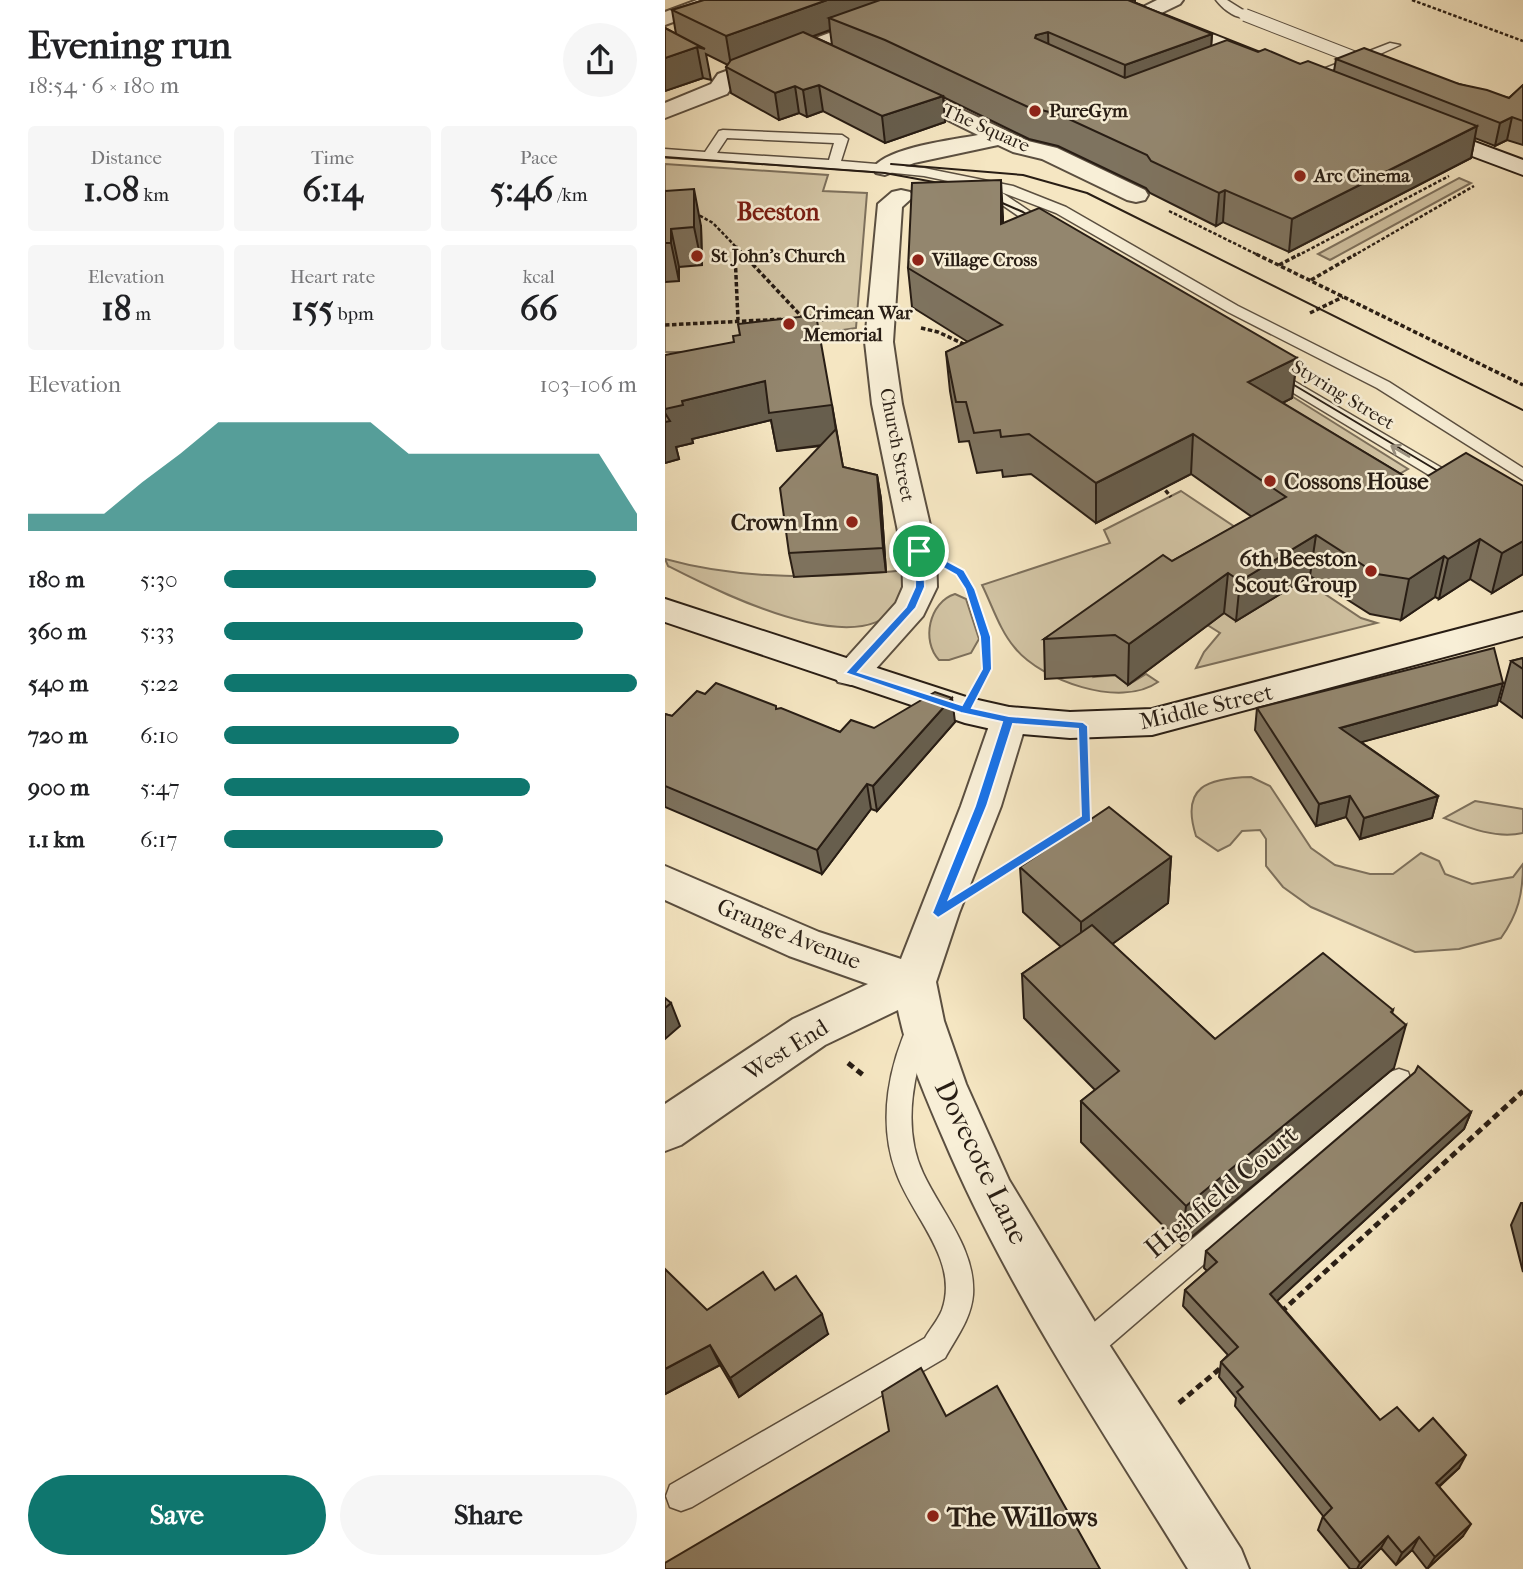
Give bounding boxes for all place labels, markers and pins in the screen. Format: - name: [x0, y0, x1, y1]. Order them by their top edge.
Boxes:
- place label: PureGym: [1049, 100, 1128, 122]
- marker: PureGym: [1027, 103, 1043, 119]
- place label: Arc Cinema: [1313, 165, 1411, 187]
- marker: Arc Cinema: [1292, 168, 1308, 184]
- place label: St John's Church: [711, 245, 846, 267]
- marker: St John's Church: [689, 248, 705, 264]
- place label: Village Cross: [931, 249, 1037, 271]
- marker: Village Cross: [910, 252, 926, 268]
- place label: Crimean War Memorial: [802, 302, 914, 346]
- marker: Crimean War Memorial: [781, 316, 797, 332]
- place label: Cossons House: [1284, 468, 1429, 495]
- marker: Cossons House: [1262, 473, 1278, 489]
- place label: Crown Inn: [731, 509, 839, 536]
- marker: Crown Inn: [844, 514, 860, 530]
- pin: [889, 521, 949, 581]
- place label: 6th Beeston Scout Group: [1235, 545, 1358, 598]
- marker: 6th Beeston Scout Group: [1363, 563, 1379, 579]
- place label: The Willows: [946, 1500, 1098, 1533]
- marker: The Willows: [925, 1508, 941, 1524]

